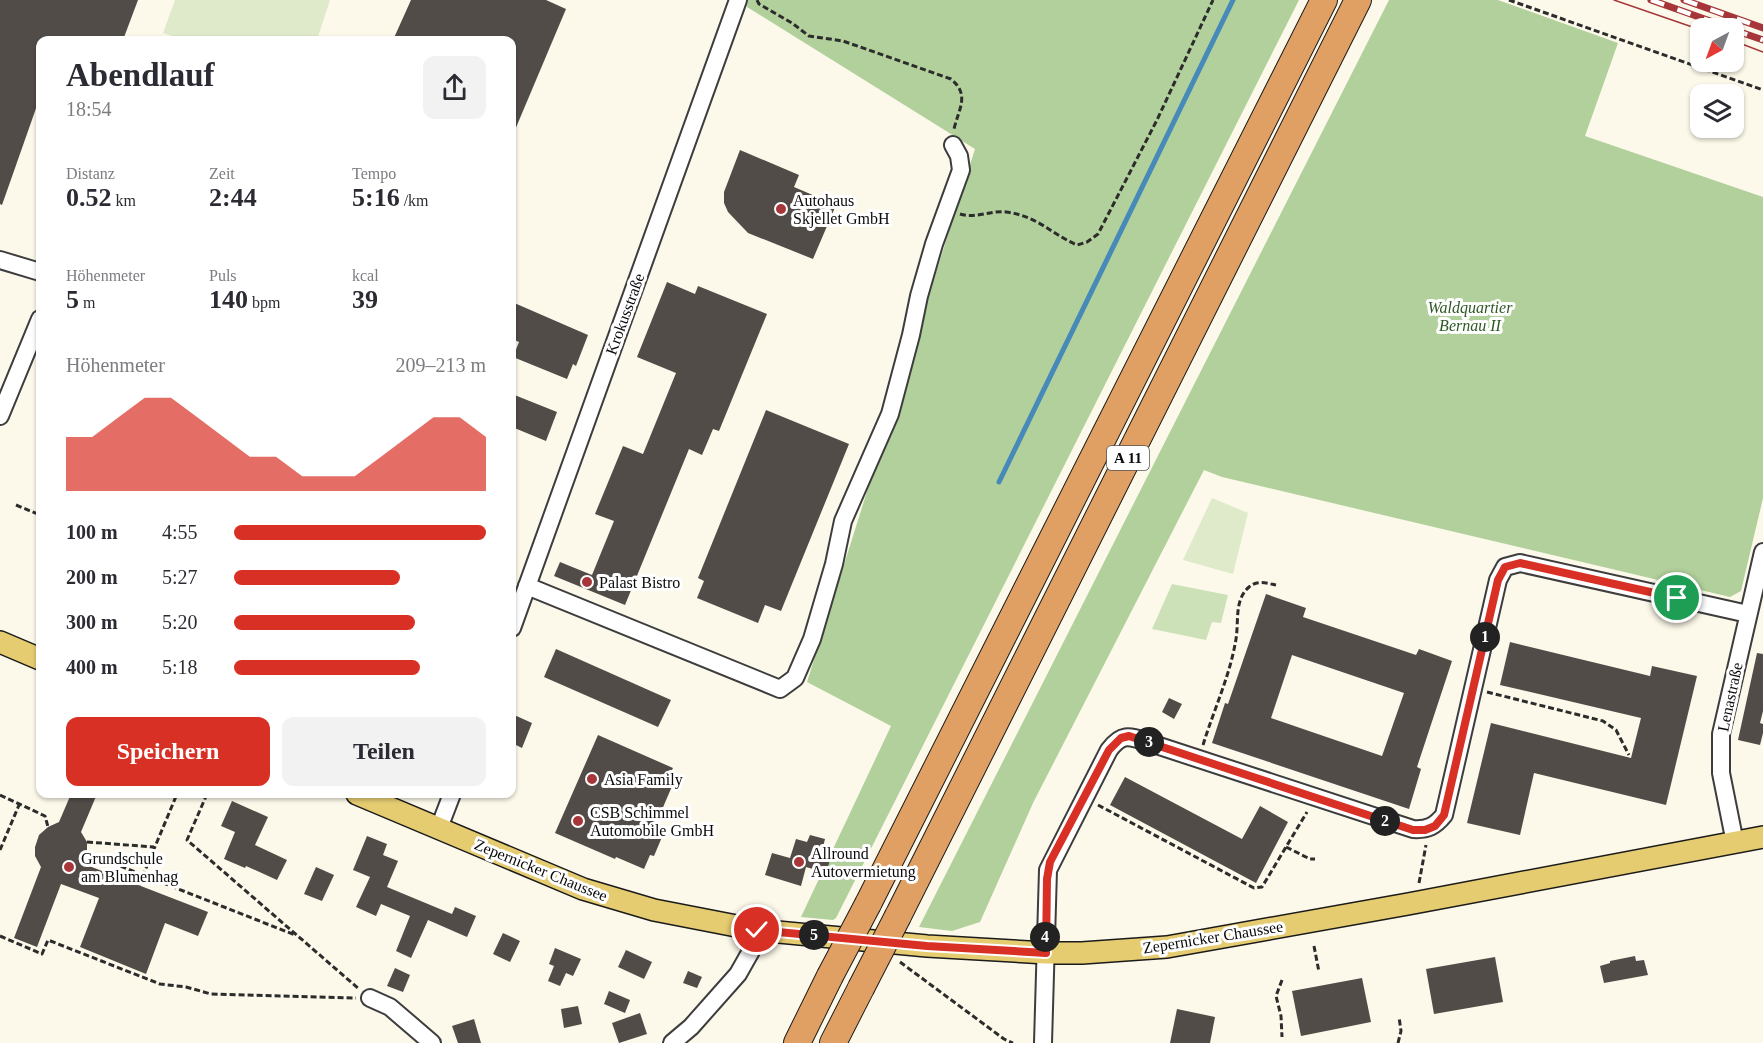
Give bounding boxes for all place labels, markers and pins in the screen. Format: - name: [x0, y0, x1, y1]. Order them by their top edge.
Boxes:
- place label: Autohaus Skjellet GmbH: [793, 192, 890, 228]
- marker: Autohaus Skjellet GmbH: [774, 202, 788, 216]
- pin: [1651, 572, 1702, 623]
- place label: Palast Bistro: [599, 574, 680, 591]
- marker: Palast Bistro: [580, 575, 594, 589]
- pin: 1: [1470, 622, 1500, 652]
- pin: 3: [1134, 727, 1164, 757]
- place label: Asia Family: [604, 771, 683, 789]
- marker: Asia Family: [585, 772, 599, 786]
- place label: CSB Schimmel Automobile GmbH: [590, 804, 714, 839]
- pin: 2: [1370, 806, 1400, 836]
- marker: CSB Schimmel Automobile GmbH: [571, 814, 585, 828]
- place label: Allround Autovermietung: [811, 845, 916, 881]
- place label: Grundschule am Blumenhag: [81, 850, 178, 886]
- marker: Allround Autovermietung: [792, 855, 806, 869]
- marker: Grundschule am Blumenhag: [62, 860, 76, 874]
- pin: [731, 904, 782, 955]
- pin: 5: [799, 920, 829, 950]
- pin: 4: [1030, 922, 1060, 952]

